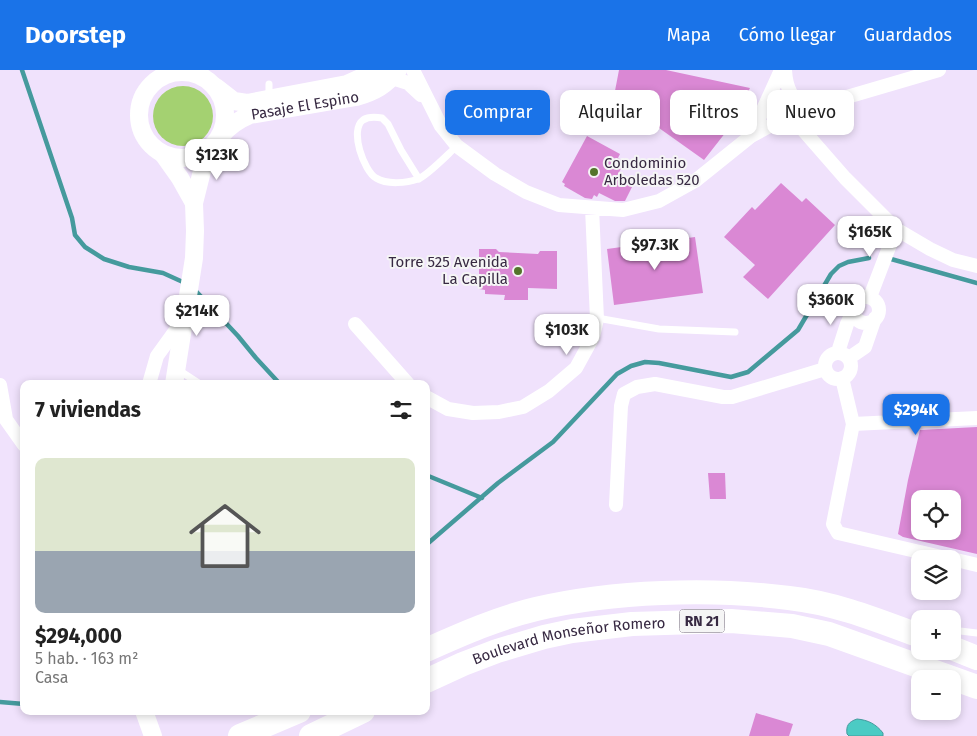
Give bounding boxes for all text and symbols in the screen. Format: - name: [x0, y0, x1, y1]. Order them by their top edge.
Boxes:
- text: Doorstep: [25, 21, 126, 49]
- text: Mapa: [667, 24, 711, 46]
- text: Cómo llegar: [739, 24, 836, 46]
- text: Guardados: [864, 24, 952, 46]
- street label: Pasaje El Espino: [250, 88, 360, 124]
- chip: Comprar: [445, 90, 550, 135]
- chip: Alquilar: [560, 90, 660, 135]
- chip: Filtros: [670, 90, 757, 135]
- chip: Nuevo: [767, 90, 854, 135]
- pin: $123K: [182, 138, 252, 181]
- text: $123K: [196, 145, 238, 164]
- place label: Condominio Arboledas 520: [604, 154, 700, 189]
- marker: Condominio Arboledas 520: [588, 166, 600, 178]
- pin: $165K: [835, 216, 905, 258]
- text: $165K: [848, 222, 892, 241]
- pin: $97.3K: [614, 228, 696, 271]
- text: $97.3K: [631, 235, 679, 254]
- place label: Torre 525 Avenida La Capilla: [389, 253, 508, 288]
- marker: Torre 525 Avenida La Capilla: [512, 265, 524, 277]
- pin: $360K: [796, 284, 866, 326]
- text: $360K: [808, 290, 854, 309]
- pin: $214K: [162, 294, 232, 337]
- text: $214K: [175, 301, 219, 320]
- pin: $103K: [532, 314, 602, 356]
- text: $103K: [545, 320, 589, 339]
- pin: $294K: [881, 394, 951, 436]
- icon: filters: [387, 396, 415, 424]
- text: 7 viviendas: [35, 397, 141, 423]
- text: $294K: [894, 400, 938, 419]
- map controls: [911, 490, 961, 720]
- button: locate: [911, 490, 961, 540]
- icon: home: [180, 491, 270, 581]
- button: layers: [911, 550, 961, 600]
- road number: RN 21: [680, 610, 724, 632]
- button: +: [911, 610, 961, 660]
- street label: Boulevard Monseñor Romero: [470, 614, 666, 669]
- text: $294,000: [35, 623, 122, 649]
- text: 5 hab. · 163 m²: [35, 649, 138, 668]
- text: Casa: [35, 668, 68, 687]
- button: −: [911, 670, 961, 720]

